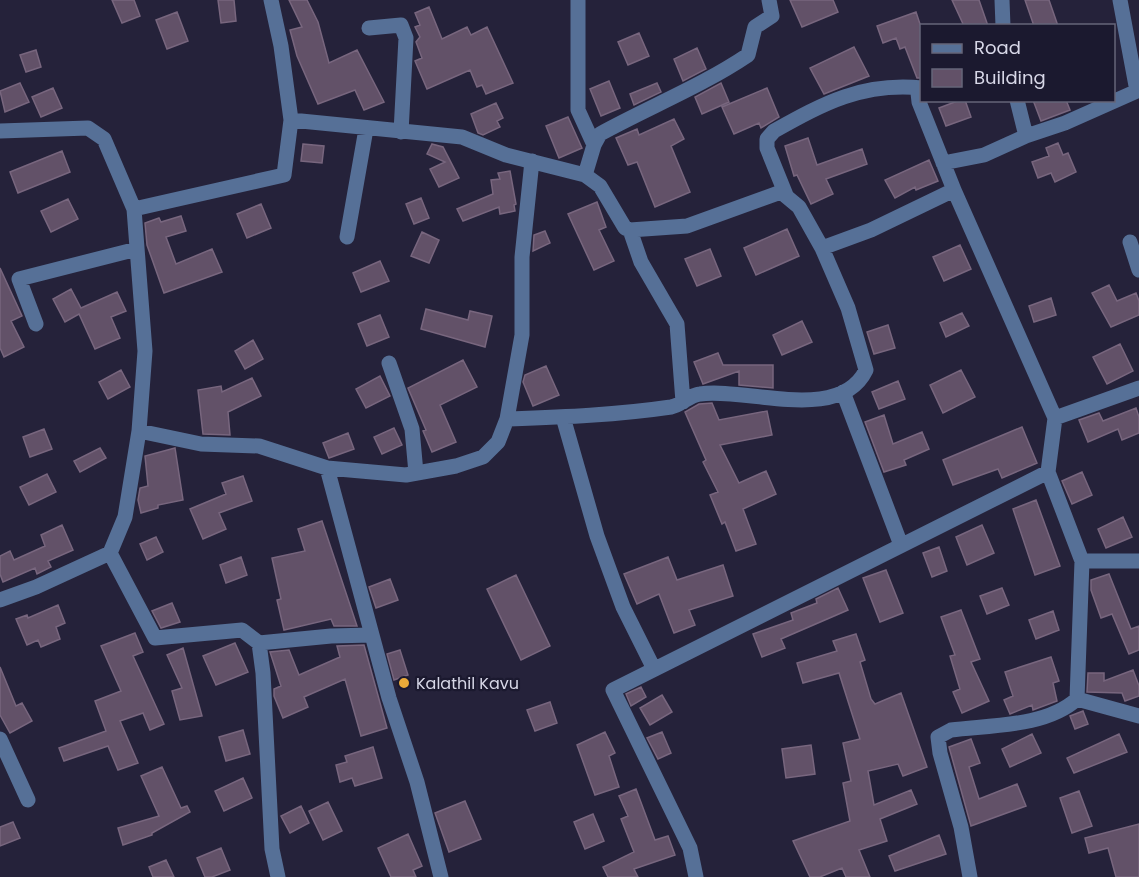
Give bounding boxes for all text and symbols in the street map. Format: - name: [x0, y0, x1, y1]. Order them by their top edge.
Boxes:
- legend: [920, 24, 1115, 102]
- text: Road: [974, 35, 1021, 60]
- text: Building: [974, 65, 1046, 90]
- place label: Kalathil Kavu: [416, 672, 519, 695]
- marker: Kalathil Kavu: [397, 676, 411, 690]

